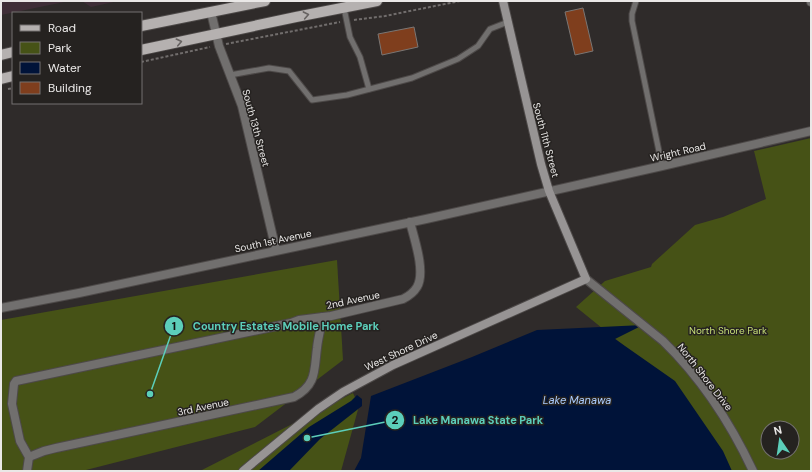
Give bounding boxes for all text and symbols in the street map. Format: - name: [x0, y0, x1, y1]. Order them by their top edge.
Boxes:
- one-way arrow: [303, 11, 309, 19]
- legend: [12, 12, 142, 104]
- text: Road: [48, 20, 76, 36]
- one-way arrow: [176, 38, 182, 46]
- text: Park: [48, 40, 72, 56]
- text: Water: [48, 60, 82, 76]
- text: Building: [48, 80, 92, 96]
- street label: South 13th Street: [239, 88, 273, 168]
- street label: South 11th Street: [530, 101, 562, 179]
- street label: Wright Road: [649, 139, 707, 165]
- street label: South 1st Avenue: [233, 226, 313, 255]
- street label: 2nd Avenue: [325, 288, 381, 312]
- callout: Country Estates Mobile Home Park: [164, 314, 387, 337]
- text: 1: [172, 318, 176, 334]
- text: Country Estates Mobile Home Park: [193, 319, 380, 333]
- park label: North Shore Park: [689, 324, 767, 337]
- street label: West Shore Drive: [362, 328, 440, 374]
- street label: North Shore Drive: [675, 341, 736, 414]
- water label: Lake Manawa: [543, 393, 611, 407]
- street label: 3rd Avenue: [176, 395, 230, 419]
- callout: Lake Manawa State Park: [385, 409, 551, 432]
- text: 2: [392, 412, 399, 428]
- text: Lake Manawa State Park: [413, 413, 544, 427]
- north arrow: [760, 420, 800, 460]
- text: N: [772, 423, 783, 438]

